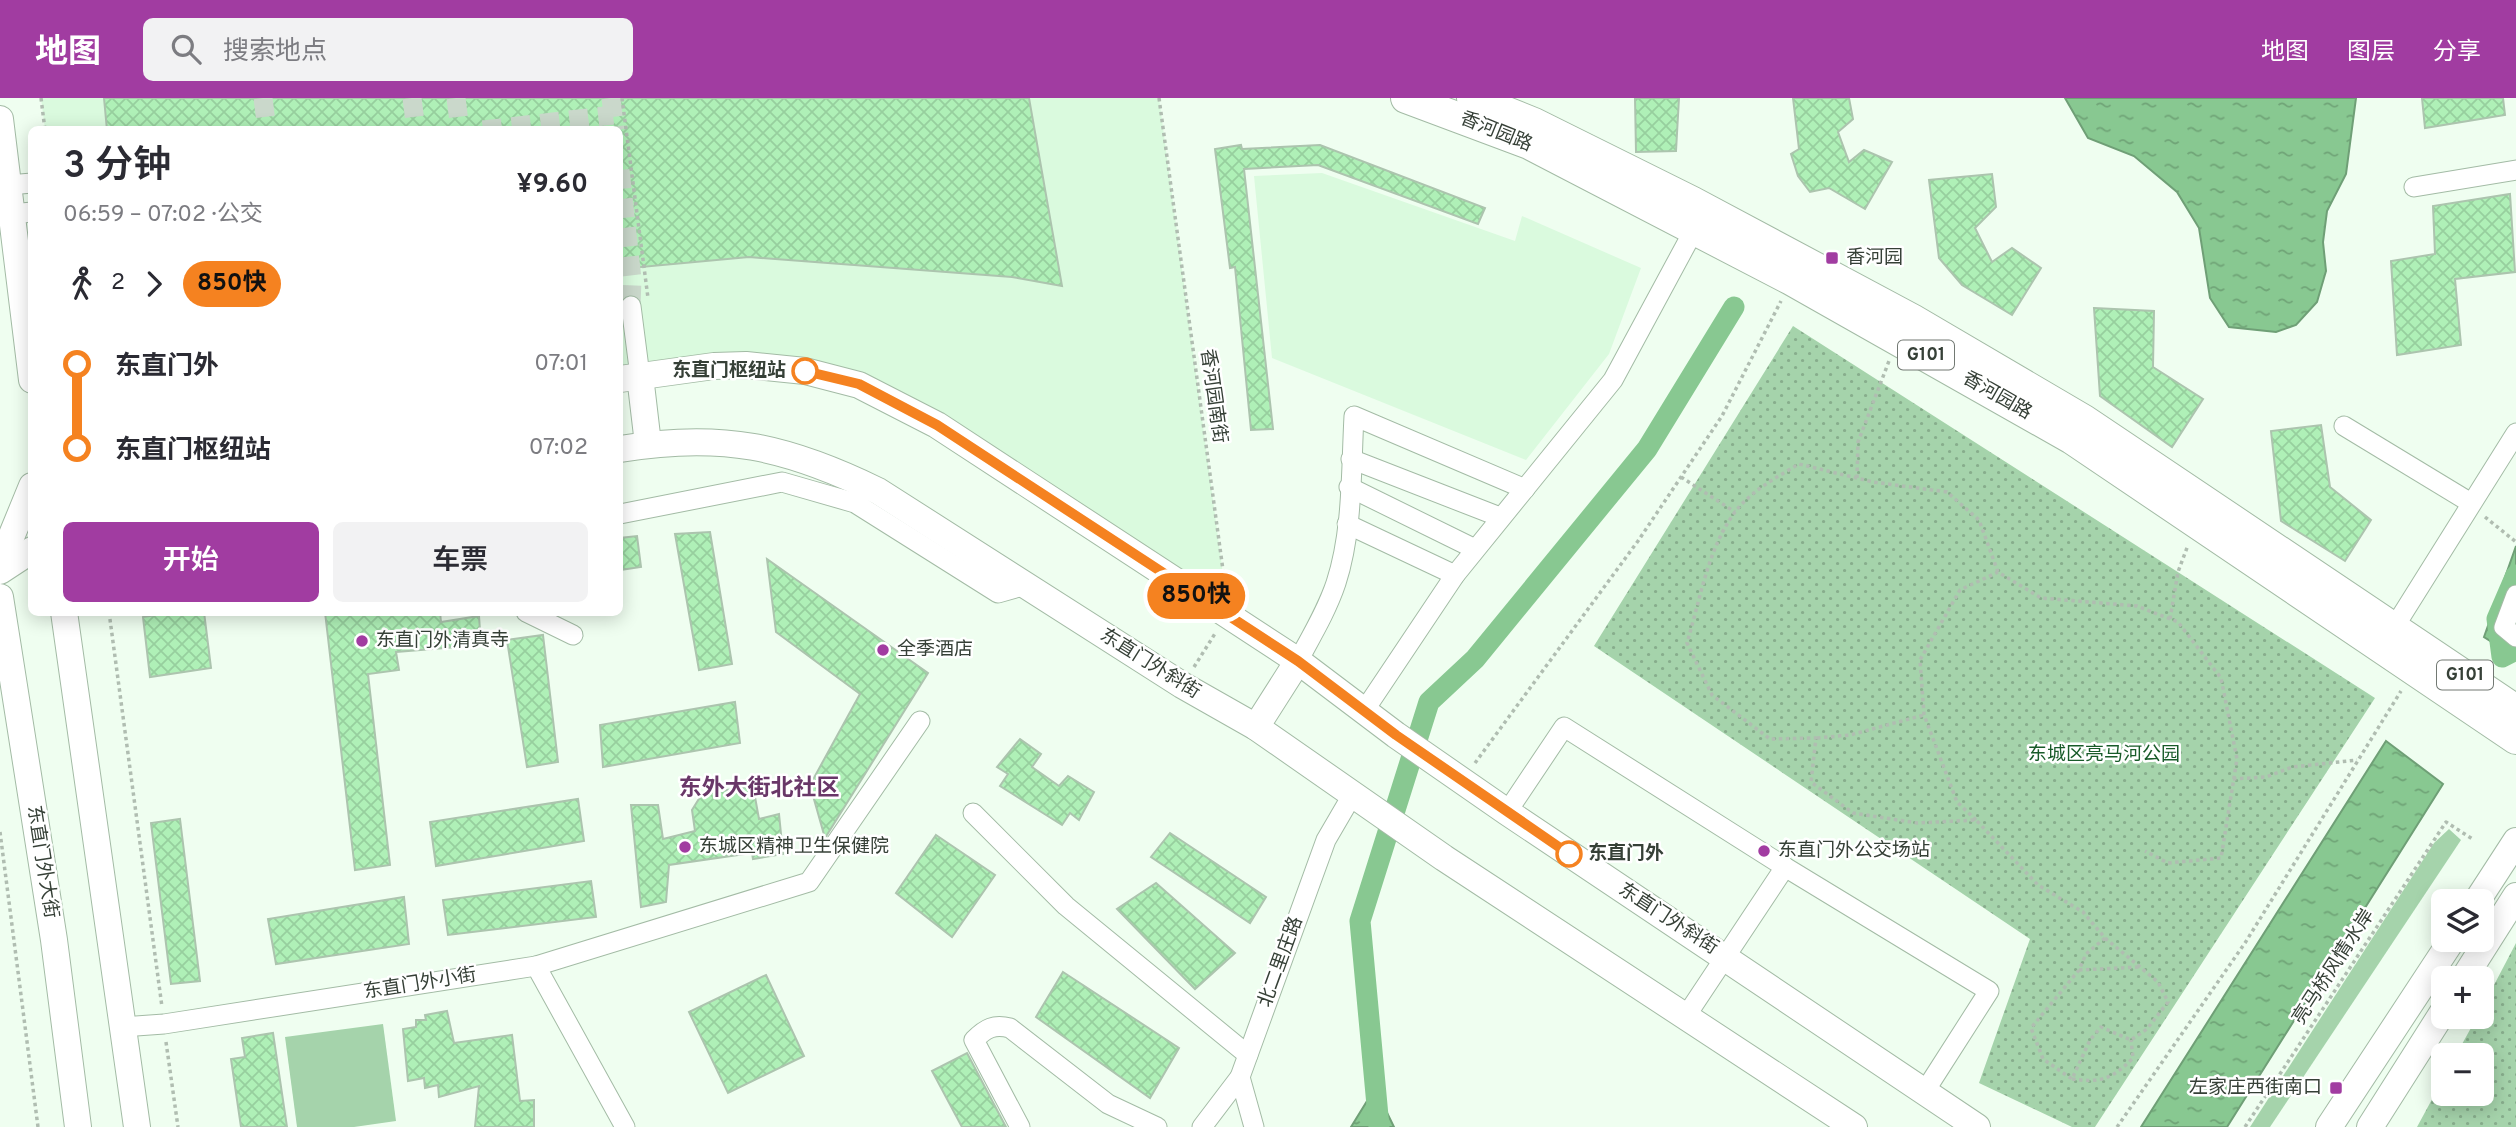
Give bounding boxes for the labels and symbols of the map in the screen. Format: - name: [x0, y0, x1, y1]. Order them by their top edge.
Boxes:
- street label: 香河园路: [1456, 107, 1536, 157]
- place label: 香河园: [1846, 246, 1903, 270]
- marker: 香河园: [1824, 250, 1840, 266]
- road number: G101: [1898, 341, 1954, 370]
- street label: 香河园南街: [1195, 347, 1231, 445]
- marker: 东直门枢纽站: [792, 358, 818, 384]
- place label: 东直门枢纽站: [672, 359, 786, 383]
- street label: 香河园路: [1958, 367, 2036, 425]
- line badge: 850快: [1147, 573, 1245, 619]
- street label: 东直门外斜街: [1095, 624, 1205, 704]
- place label: 东直门外清真寺: [376, 629, 509, 653]
- marker: 东直门外清真寺: [354, 633, 370, 649]
- place label: 全季酒店: [897, 638, 973, 662]
- marker: 全季酒店: [875, 642, 891, 658]
- road number: G101: [2437, 660, 2493, 690]
- park label: 东城区亮马河公园: [2028, 743, 2180, 767]
- district label: 东外大街北社区: [679, 775, 840, 804]
- street label: 东直门外大街: [21, 804, 63, 920]
- place label: 东城区精神卫生保健院: [699, 835, 889, 859]
- marker: 东城区精神卫生保健院: [677, 839, 693, 855]
- place label: 东直门外公交场站: [1778, 839, 1930, 863]
- marker: 东直门外: [1556, 841, 1582, 867]
- place label: 东直门外: [1588, 842, 1664, 866]
- marker: 东直门外公交场站: [1756, 843, 1772, 859]
- street label: 东直门外斜街: [1614, 878, 1722, 960]
- street label: 亮马桥风情水岸: [2288, 905, 2380, 1029]
- street label: 北二里庄路: [1253, 913, 1309, 1011]
- street label: 东直门外小街: [362, 963, 478, 1005]
- place label: 左家庄西街南口: [2189, 1076, 2322, 1100]
- marker: 左家庄西街南口: [2328, 1080, 2344, 1096]

